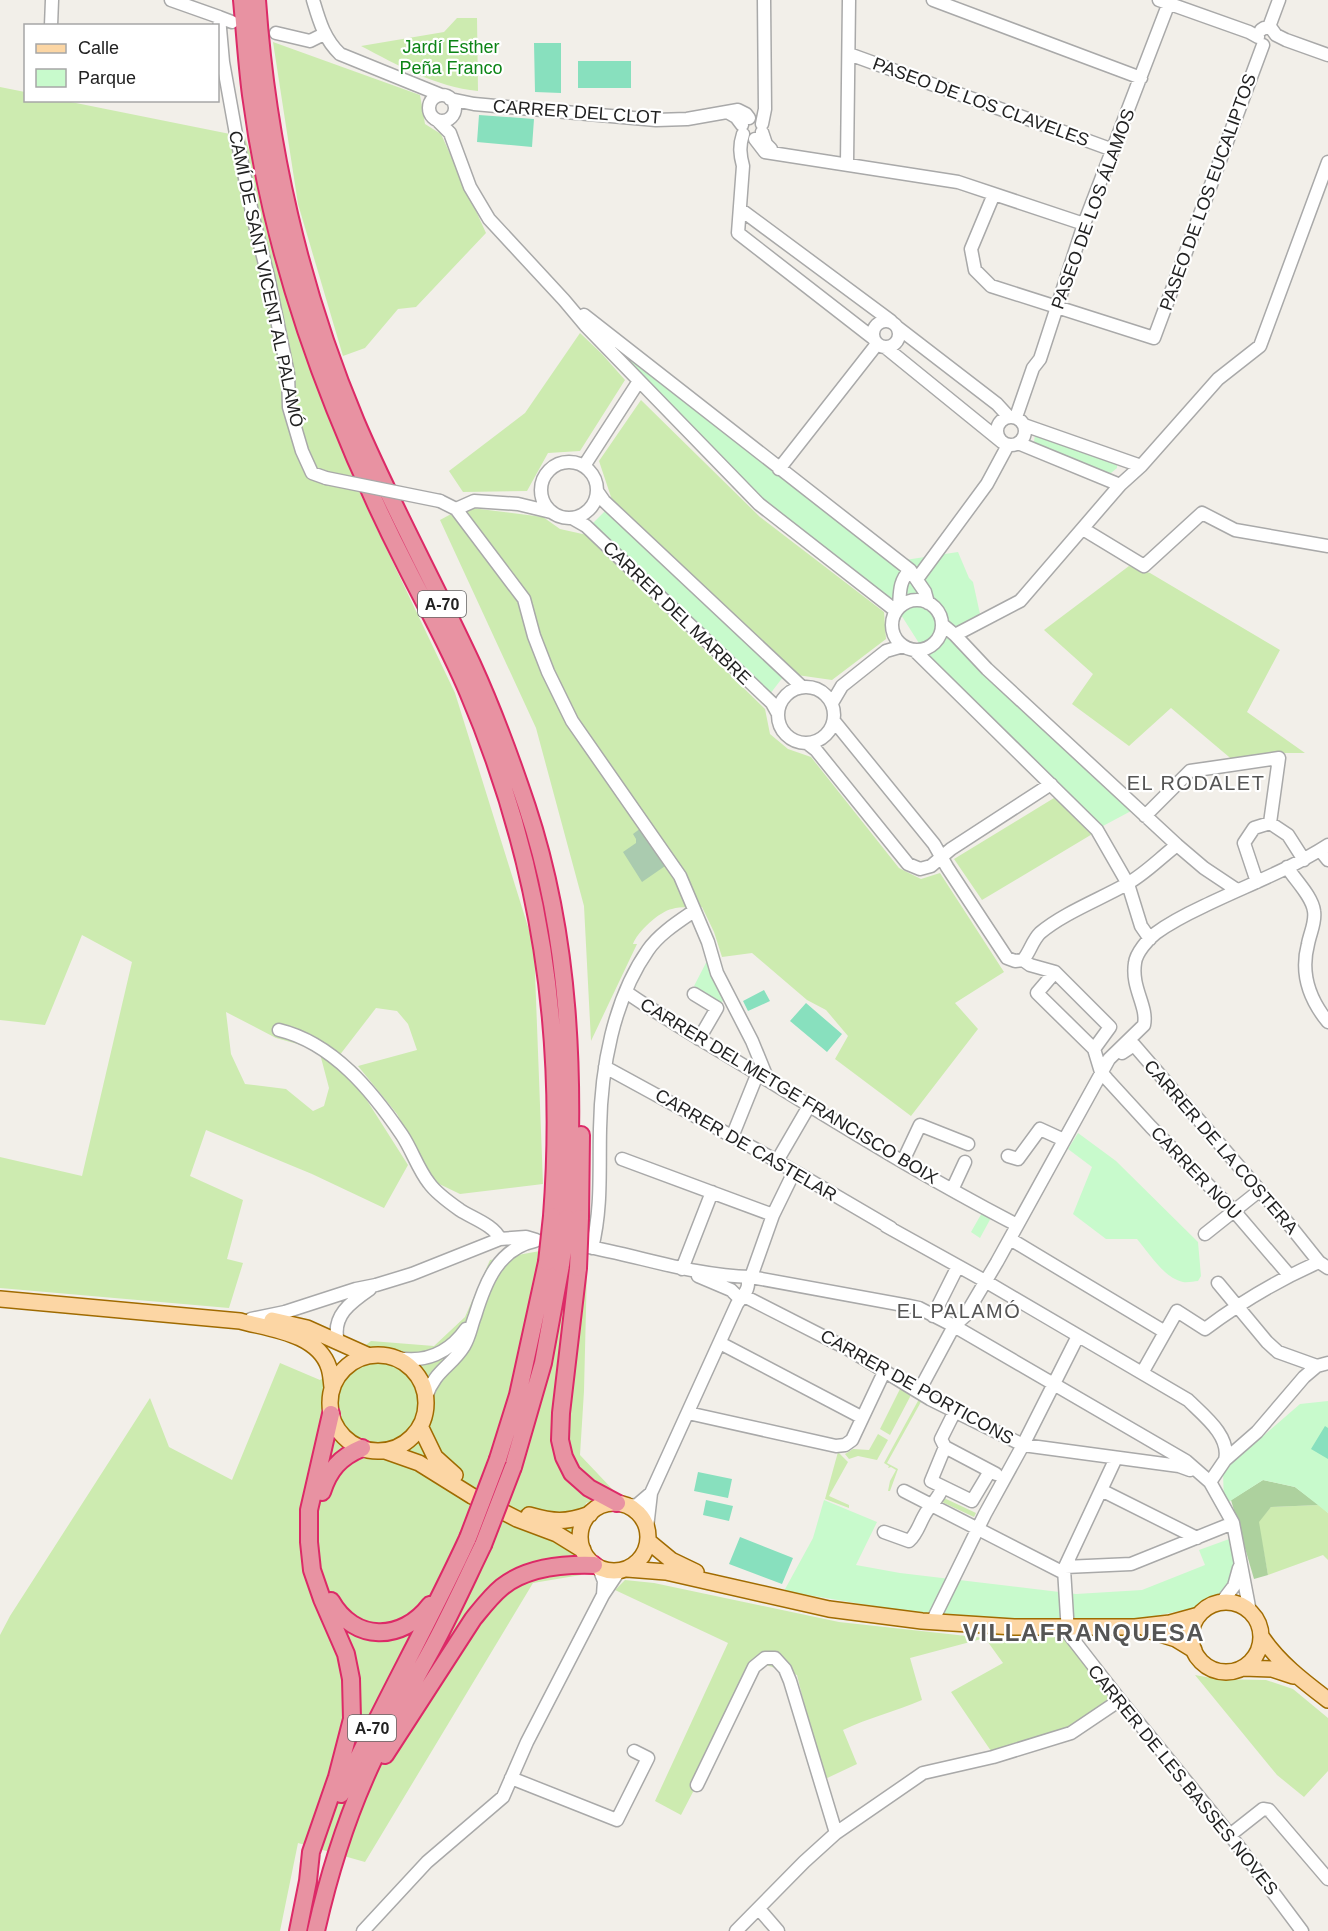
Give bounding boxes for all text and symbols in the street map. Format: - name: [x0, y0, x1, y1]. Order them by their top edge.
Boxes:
- legend: [24, 24, 219, 102]
- park label: Jardí Esther Peña Franco: [399, 37, 503, 78]
- text: Calle: [78, 38, 119, 58]
- street label: PASEO DE LOS CLAVELES: [870, 54, 1092, 150]
- text: Parque: [78, 68, 136, 88]
- street label: PASEO DE LOS EUCALIPTOS: [1156, 71, 1260, 313]
- street label: CARRER DEL CLOT: [492, 96, 662, 128]
- street label: PASEO DE LOS ÁLAMOS: [1047, 106, 1139, 312]
- street label: CAMÍ DE SANT VICENT AL PALAMÓ: [225, 129, 308, 429]
- street label: CARRER DEL MARBRE: [599, 537, 755, 689]
- road number: A-70: [418, 591, 466, 617]
- district label: EL RODALET: [1127, 772, 1265, 794]
- street label: CARRER DEL METGE FRANCISCO BOIX: [637, 994, 941, 1188]
- street label: CARRER DE LA COSTERA: [1140, 1056, 1302, 1238]
- street label: CARRER DE CASTELAR: [652, 1085, 840, 1205]
- street label: CARRER NOU: [1147, 1123, 1245, 1223]
- district label: EL PALAMÓ: [897, 1300, 1021, 1322]
- street label: CARRER DE PORTICONS: [817, 1325, 1017, 1449]
- district label: VILLAFRANQUESA: [963, 1619, 1205, 1646]
- street label: CARRER DE LES BASSES NOVES: [1084, 1661, 1282, 1899]
- road number: A-70: [348, 1715, 396, 1741]

